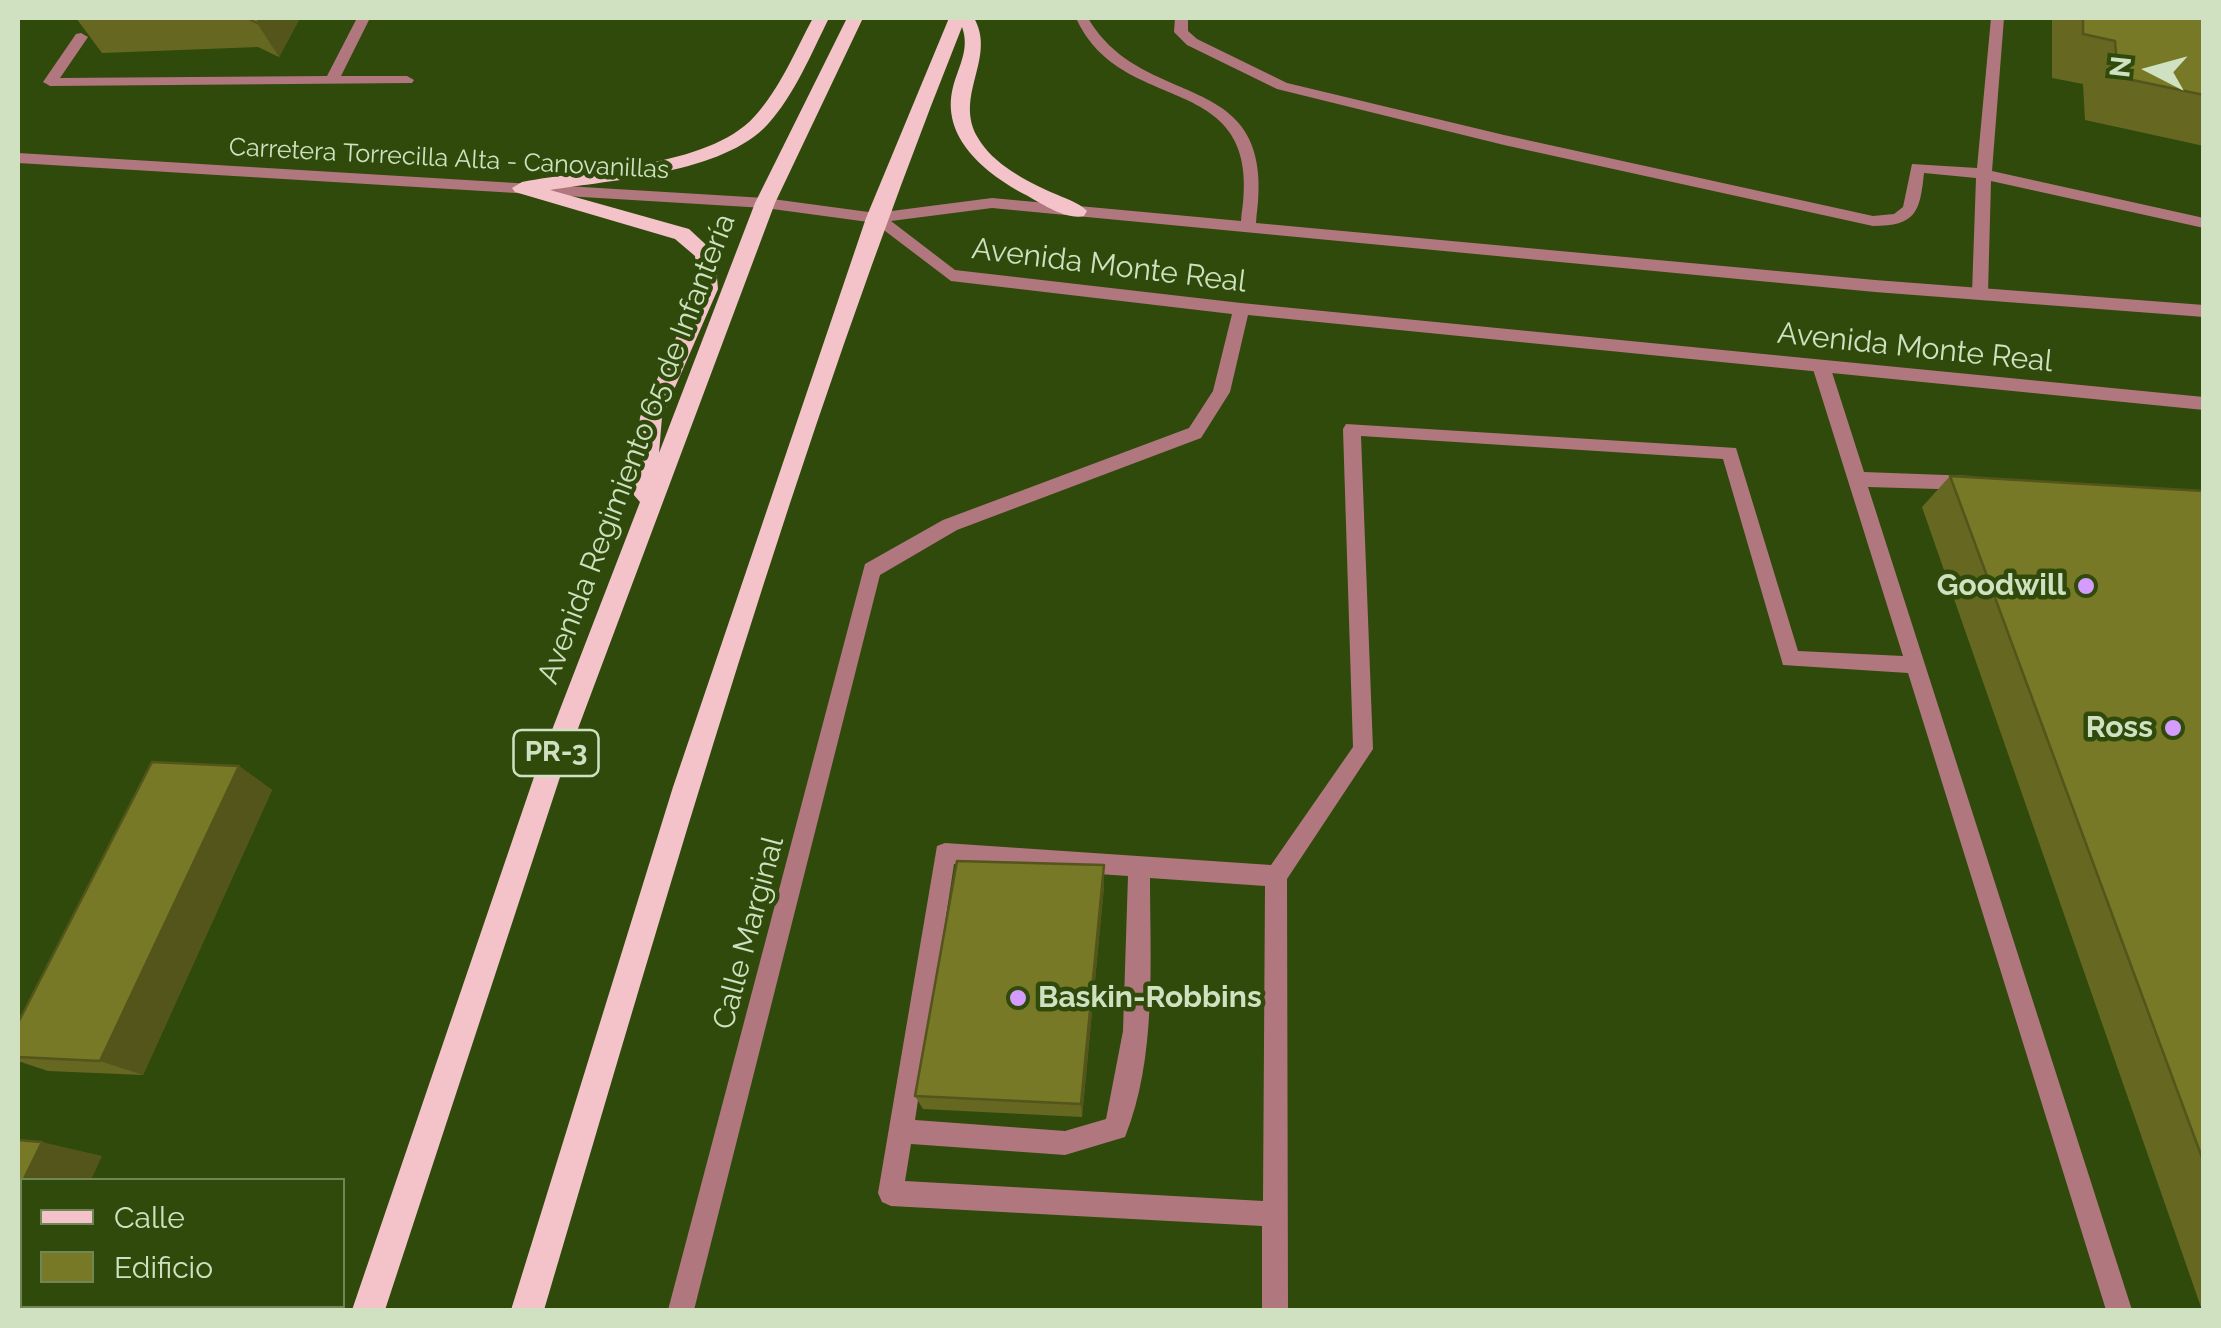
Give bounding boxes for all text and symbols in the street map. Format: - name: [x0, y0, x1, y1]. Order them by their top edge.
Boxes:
- north arrow: [2101, 20, 2201, 120]
- text: N: [2103, 54, 2138, 79]
- street label: Carretera Torrecilla Alta - Canovanillas: [228, 132, 670, 186]
- street label: Avenida Regimiento 65 de Infantería: [531, 209, 743, 689]
- street label: Avenida Monte Real: [970, 231, 1248, 301]
- street label: Avenida Monte Real: [1776, 316, 2054, 380]
- place label: Goodwill: [1937, 568, 2066, 604]
- marker: Goodwill: [2075, 575, 2097, 597]
- place label: Ross: [2086, 710, 2153, 746]
- marker: Ross: [2162, 717, 2184, 739]
- road number: PR-3: [514, 730, 598, 776]
- street label: Calle Marginal: [706, 833, 792, 1033]
- place label: Baskin-Robbins: [1038, 980, 1262, 1016]
- marker: Baskin-Robbins: [1007, 987, 1029, 1009]
- legend: [20, 1178, 345, 1308]
- text: Calle: [114, 1200, 185, 1235]
- text: Edificio: [114, 1250, 213, 1285]

